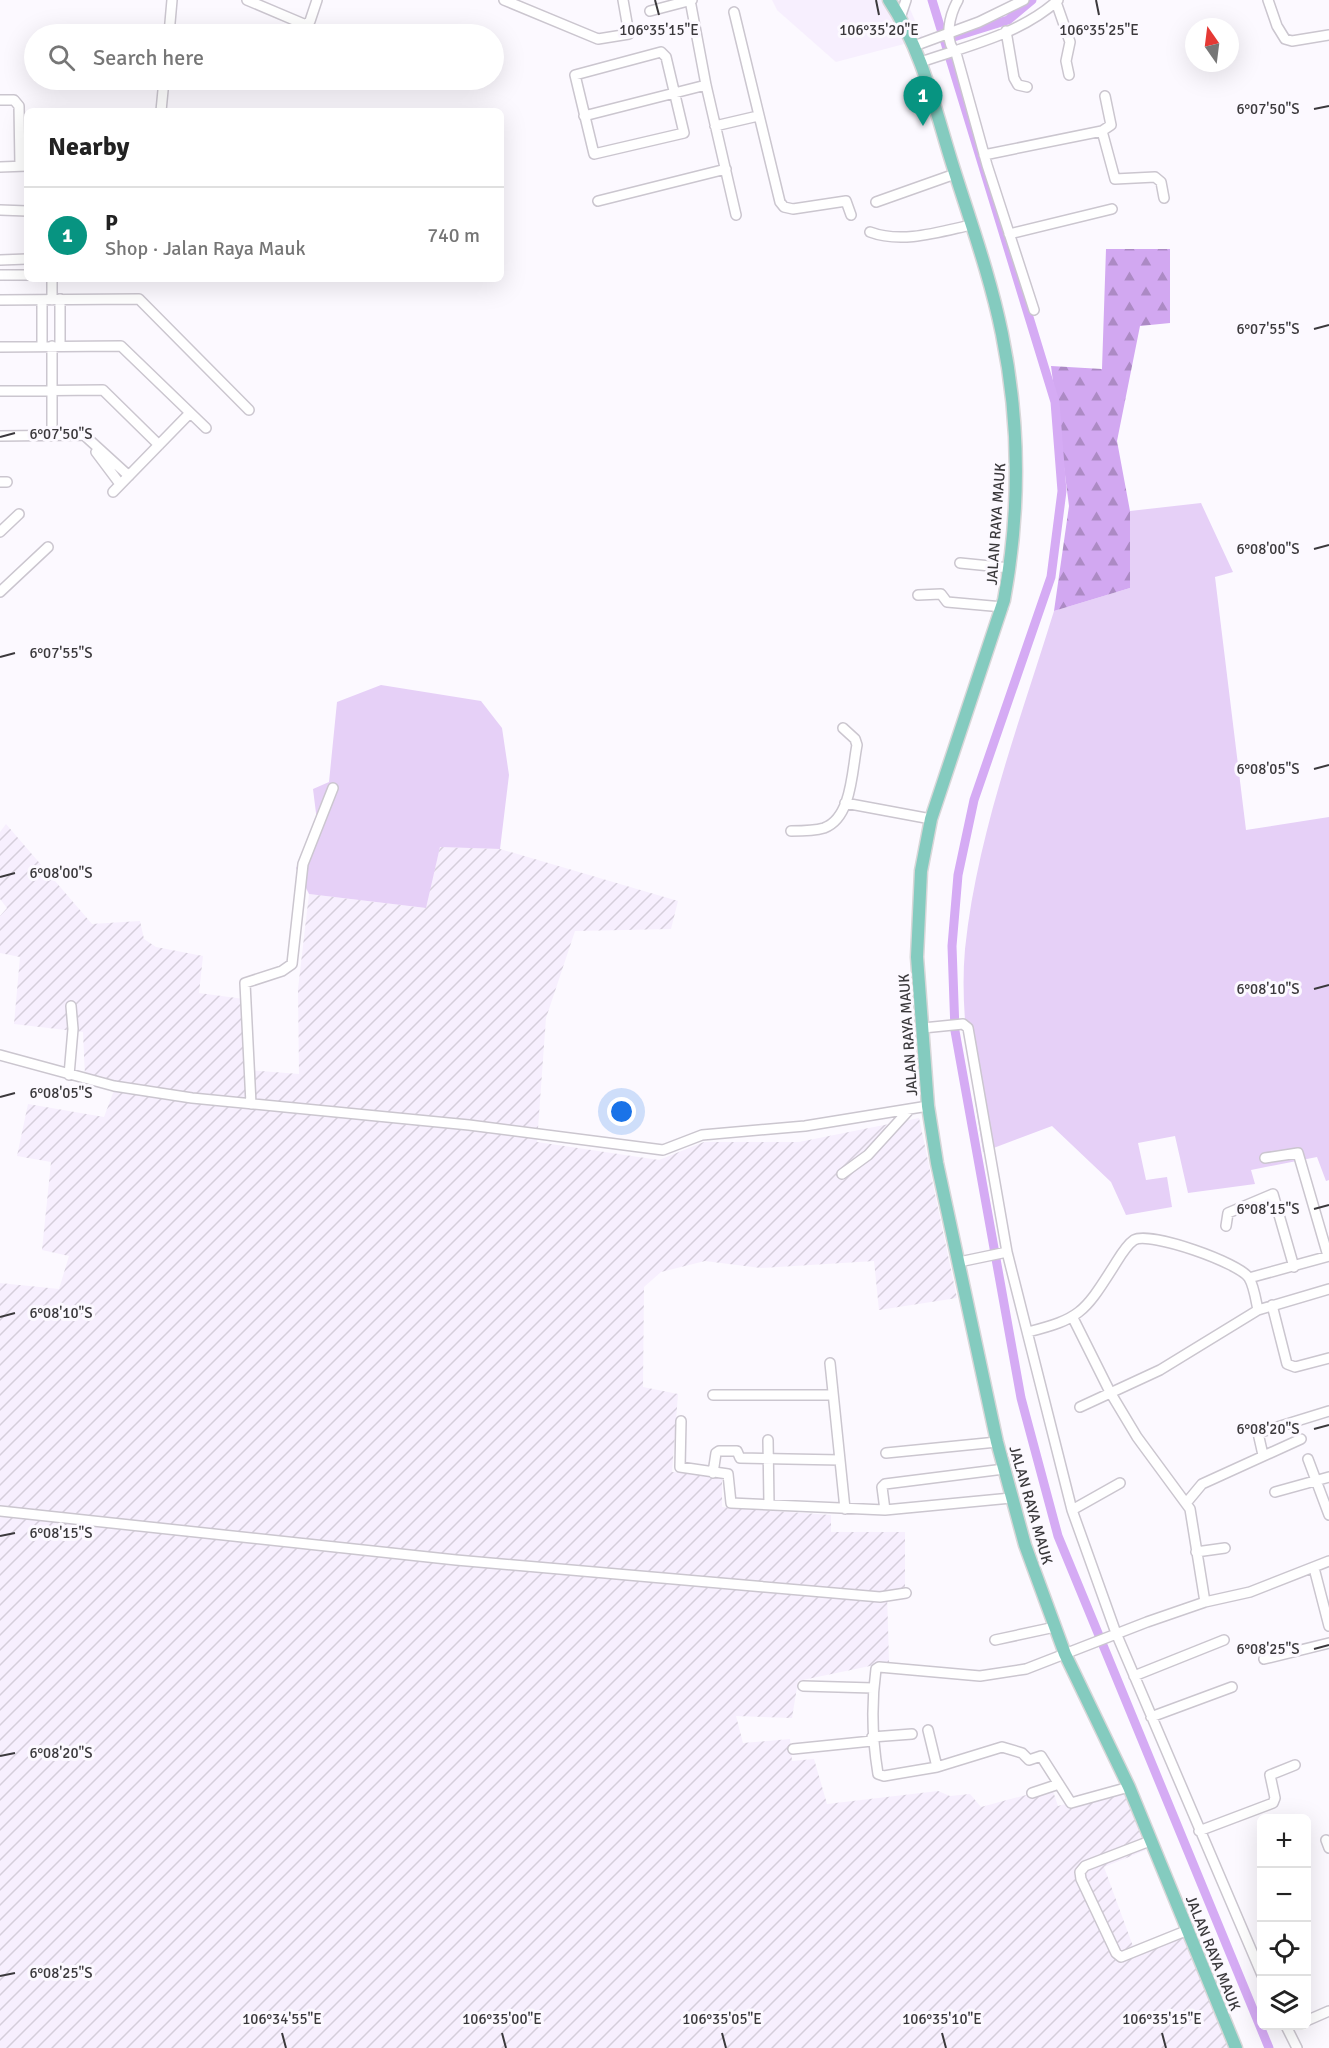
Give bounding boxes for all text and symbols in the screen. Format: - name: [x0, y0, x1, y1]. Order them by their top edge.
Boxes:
- north arrow: [1185, 18, 1239, 72]
- text: 106°35'15"E: [619, 21, 699, 39]
- text: 106°35'20"E: [839, 21, 919, 39]
- text: 106°35'25"E: [1059, 21, 1139, 39]
- search box: [24, 24, 504, 90]
- icon: search: [45, 41, 78, 74]
- text: Search here: [93, 44, 204, 71]
- pin: 1: [904, 76, 942, 126]
- text: 6°07'50"S: [1236, 100, 1300, 118]
- text: Nearby: [48, 131, 129, 163]
- text: P: [105, 209, 118, 236]
- text: 1: [62, 223, 73, 248]
- text: 740 m: [427, 223, 480, 248]
- text: Shop · Jalan Raya Mauk: [105, 236, 305, 261]
- text: 6°07'55"S: [1236, 320, 1300, 338]
- text: 6°07'50"S: [29, 425, 93, 443]
- street label: JALAN RAYA MAUK: [983, 462, 1009, 586]
- text: 6°08'00"S: [1236, 540, 1300, 558]
- text: 6°07'55"S: [29, 644, 93, 662]
- text: 6°08'05"S: [1236, 760, 1300, 778]
- text: 6°08'00"S: [29, 864, 93, 882]
- street label: JALAN RAYA MAUK: [895, 973, 921, 1097]
- text: 6°08'10"S: [1236, 980, 1300, 998]
- text: 6°08'05"S: [29, 1084, 93, 1102]
- your location: [607, 1097, 636, 1126]
- text: 6°08'15"S: [1236, 1200, 1300, 1218]
- text: 6°08'10"S: [29, 1304, 93, 1322]
- text: 6°08'20"S: [1236, 1420, 1300, 1438]
- street label: JALAN RAYA MAUK: [1005, 1444, 1057, 1566]
- text: 6°08'15"S: [29, 1524, 93, 1542]
- text: 6°08'25"S: [1236, 1640, 1300, 1658]
- text: 6°08'20"S: [29, 1744, 93, 1762]
- map controls: [1257, 1814, 1311, 2030]
- button: +: [1257, 1814, 1311, 1868]
- button: −: [1257, 1868, 1311, 1922]
- street label: JALAN RAYA MAUK: [1182, 1893, 1244, 2013]
- button: locate: [1257, 1922, 1311, 1976]
- text: 6°08'25"S: [29, 1964, 93, 1982]
- button: layers: [1257, 1976, 1311, 2030]
- text: 106°34'55"E: [242, 2010, 322, 2028]
- text: 106°35'00"E: [462, 2010, 542, 2028]
- text: 106°35'05"E: [682, 2010, 762, 2028]
- text: 106°35'10"E: [902, 2010, 982, 2028]
- text: 106°35'15"E: [1122, 2010, 1202, 2028]

